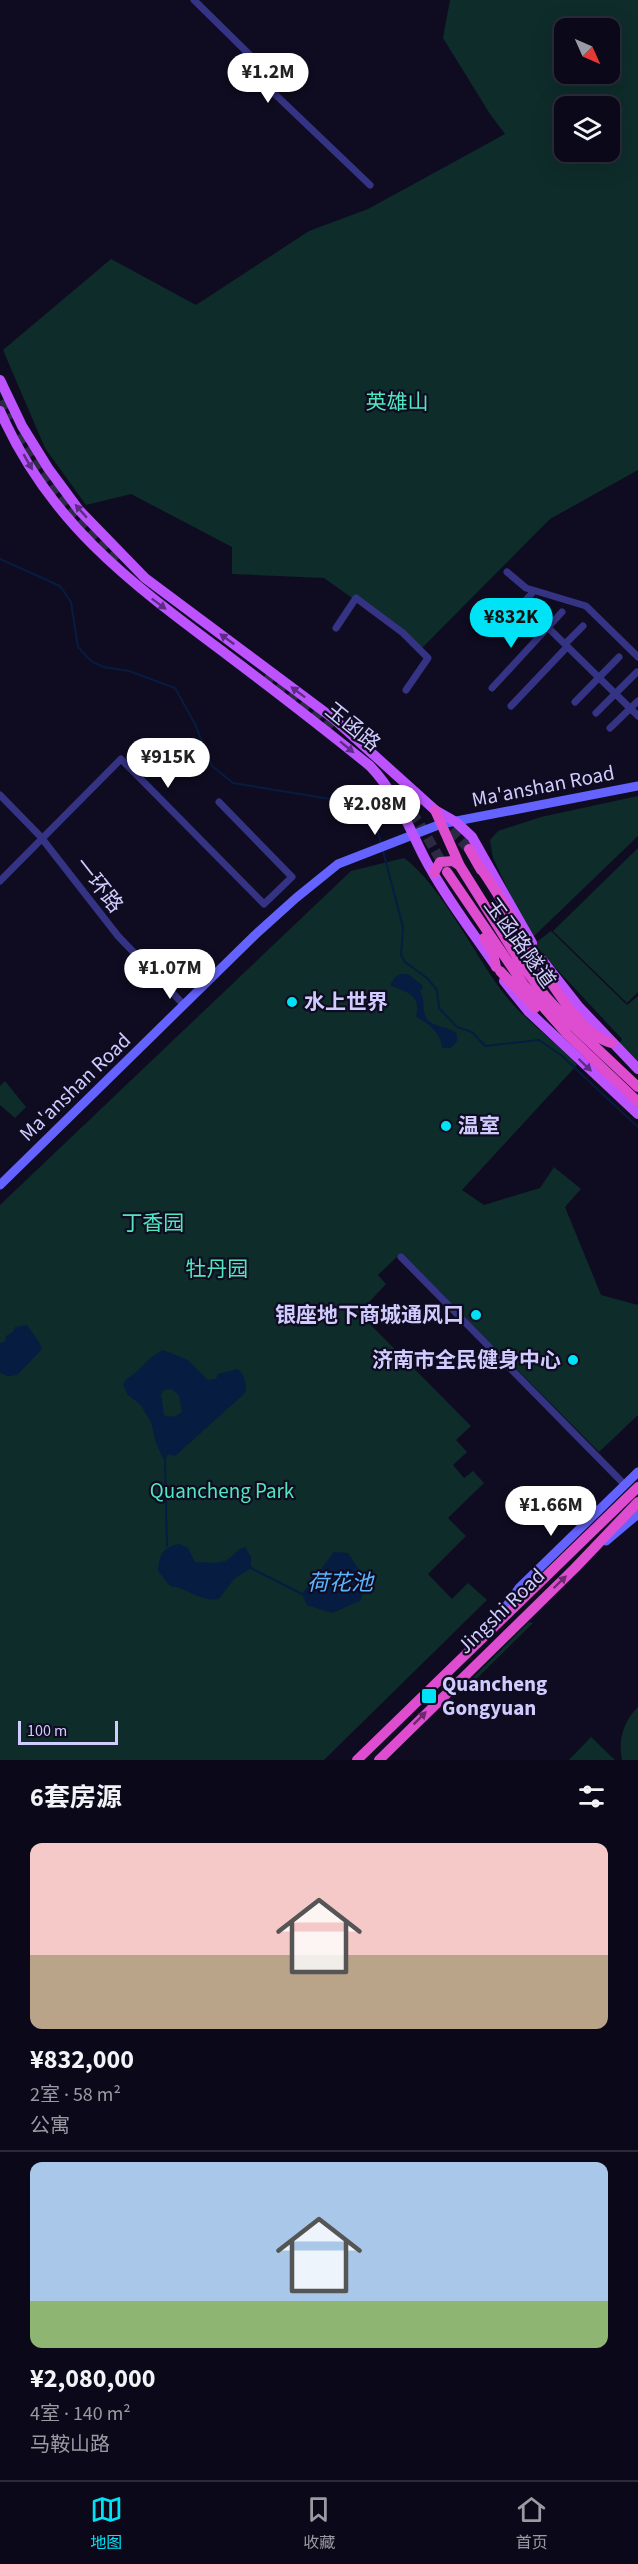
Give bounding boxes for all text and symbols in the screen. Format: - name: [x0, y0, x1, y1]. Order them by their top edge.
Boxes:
- north arrow: [554, 18, 620, 84]
- map controls: [554, 18, 620, 162]
- pin: ¥1.2M: [226, 53, 310, 104]
- text: ¥1.2M: [242, 58, 294, 86]
- button: layers: [554, 96, 620, 162]
- park label: 英雄山: [366, 387, 429, 417]
- one-way arrow: [23, 454, 33, 471]
- one-way arrow: [75, 504, 88, 519]
- one-way arrow: [151, 598, 167, 610]
- pin: ¥832K: [469, 598, 553, 649]
- text: ¥832K: [484, 603, 538, 631]
- one-way arrow: [220, 633, 236, 645]
- one-way arrow: [291, 686, 306, 698]
- street label: 玉函路: [319, 696, 387, 758]
- pin: ¥915K: [126, 738, 210, 789]
- one-way arrow: [339, 740, 354, 753]
- text: ¥915K: [141, 743, 195, 771]
- street label: Ma'anshan Road: [469, 757, 617, 815]
- pin: ¥2.08M: [326, 785, 424, 836]
- text: ¥2.08M: [343, 790, 407, 818]
- street label: 一环路: [68, 851, 130, 919]
- street label: 玉函路隧道: [477, 892, 563, 994]
- pin: ¥1.07M: [121, 949, 219, 1000]
- text: ¥1.07M: [138, 954, 202, 982]
- place label: 水上世界: [304, 987, 388, 1017]
- marker: 水上世界: [285, 995, 299, 1009]
- street label: Ma'anshan Road: [13, 1026, 137, 1148]
- one-way arrow: [578, 1058, 593, 1072]
- place label: 温室: [458, 1111, 500, 1141]
- marker: 温室: [439, 1119, 453, 1133]
- park label: 丁香园: [122, 1208, 185, 1238]
- park label: 牡丹园: [186, 1254, 249, 1284]
- place label: 银座地下商城通风口: [275, 1300, 464, 1330]
- marker: 银座地下商城通风口: [469, 1308, 483, 1322]
- place label: 济南市全民健身中心: [372, 1345, 561, 1375]
- marker: 济南市全民健身中心: [566, 1353, 580, 1367]
- park label: Quancheng Park: [150, 1476, 295, 1506]
- pin: ¥1.66M: [502, 1486, 600, 1537]
- text: ¥1.66M: [519, 1491, 583, 1519]
- street label: Jingshi Road: [450, 1561, 552, 1661]
- water label: 荷花池: [307, 1567, 375, 1599]
- one-way arrow: [552, 1576, 566, 1590]
- place label: Quancheng Gongyuan: [442, 1669, 547, 1723]
- marker: Quancheng Gongyuan: [420, 1687, 438, 1705]
- one-way arrow: [413, 1712, 427, 1726]
- scale bar: [18, 1718, 118, 1746]
- text: 100 m: [27, 1720, 67, 1742]
- text: 6套房源: [30, 1779, 122, 1816]
- icon: filters: [575, 1780, 608, 1813]
- icon: home: [265, 1882, 373, 1990]
- text: ¥832,000: [30, 2041, 134, 2078]
- text: 2室 · 58 m²: [30, 2081, 121, 2109]
- text: 公寓: [30, 2112, 70, 2140]
- icon: home: [265, 2201, 373, 2309]
- text: ¥2,080,000: [30, 2360, 155, 2397]
- text: 4室 · 140 m²: [30, 2400, 131, 2428]
- text: 马鞍山路: [30, 2431, 110, 2459]
- tab: 地图: [90, 2493, 123, 2554]
- tab: 收藏: [302, 2493, 335, 2554]
- tab: 首页: [515, 2493, 548, 2554]

